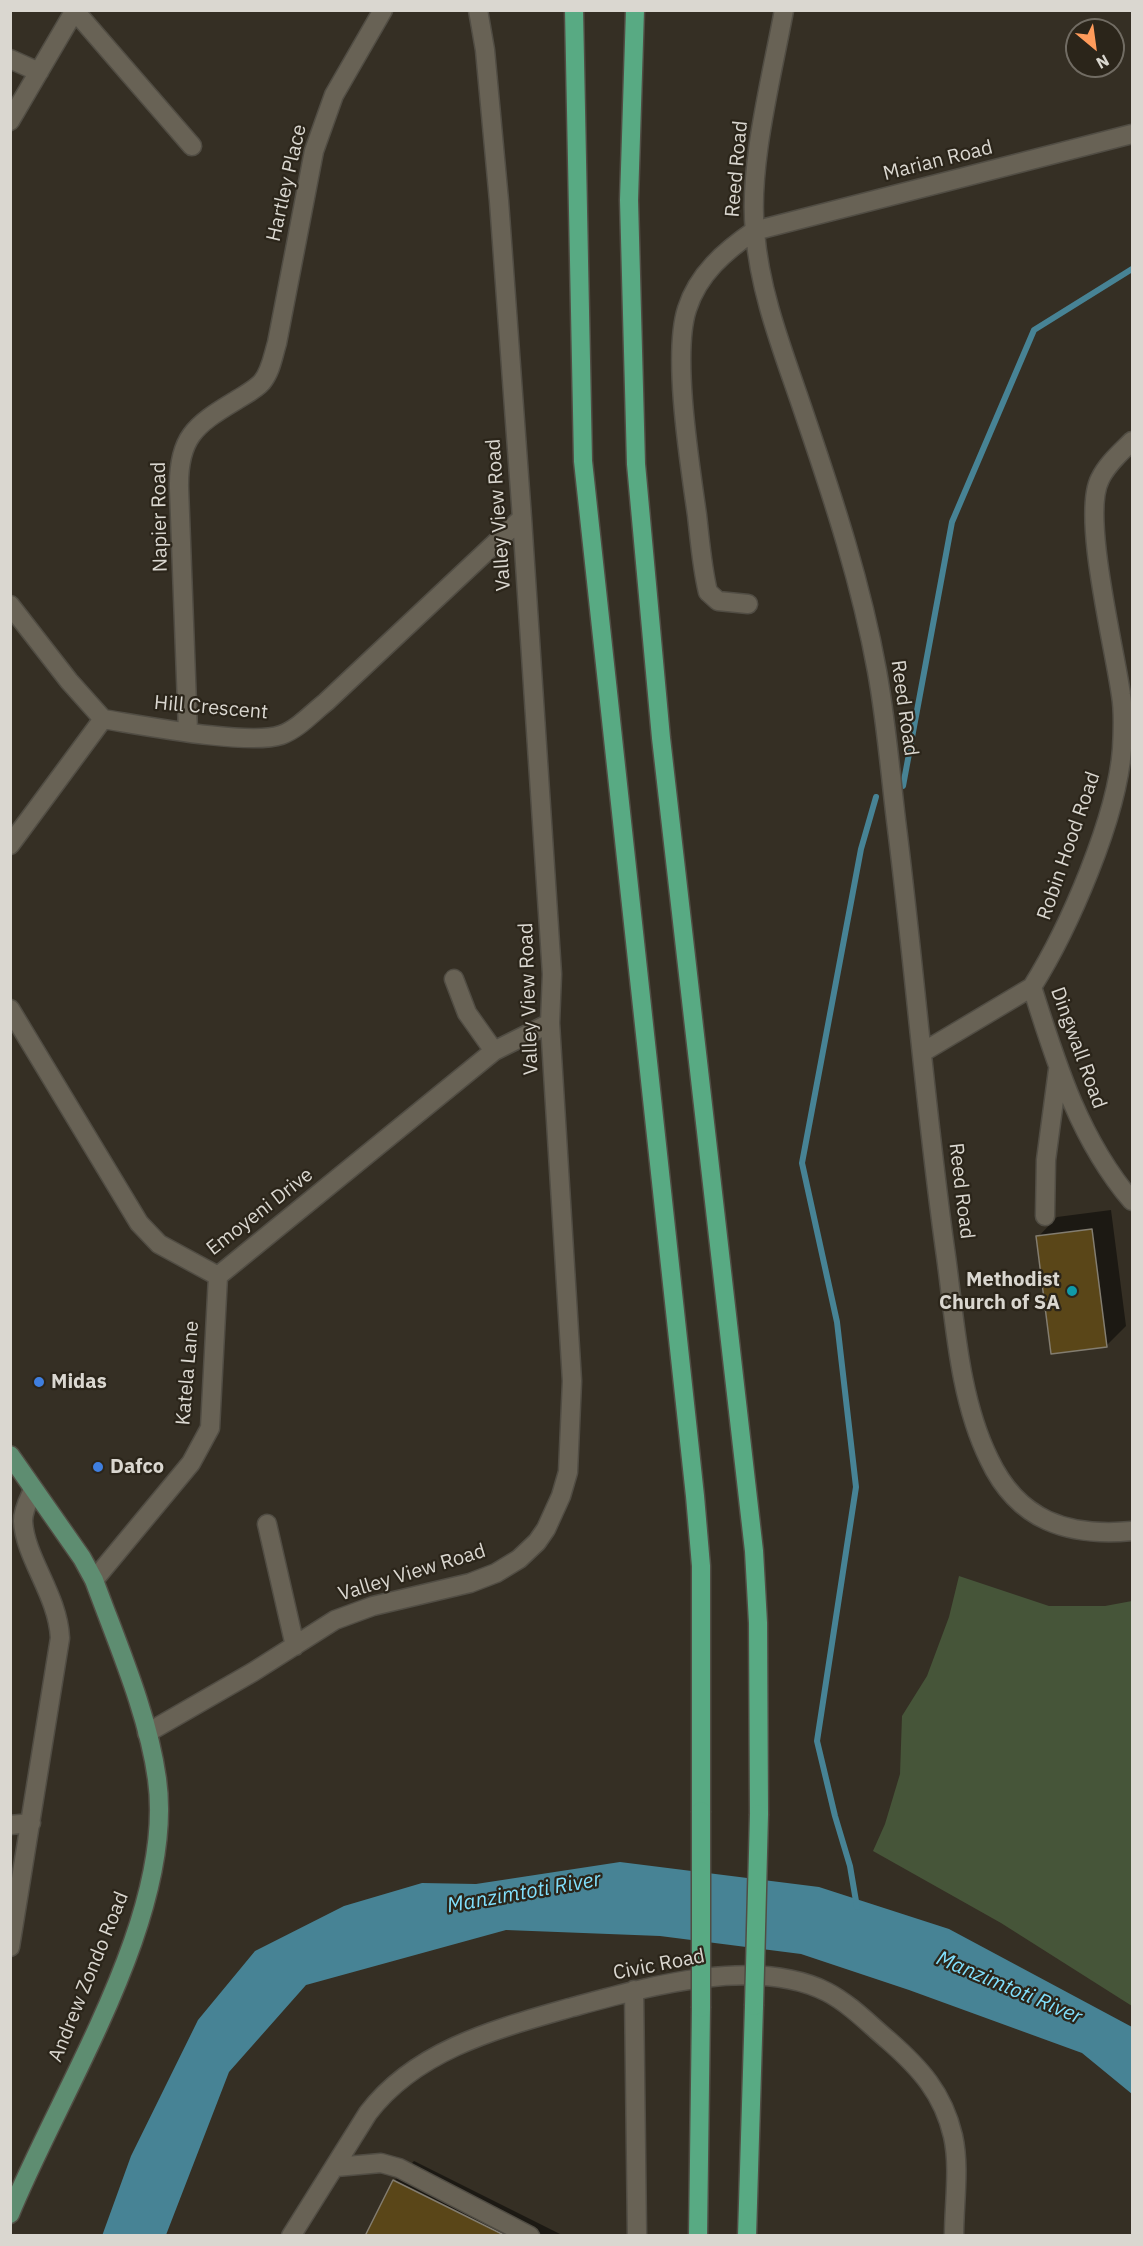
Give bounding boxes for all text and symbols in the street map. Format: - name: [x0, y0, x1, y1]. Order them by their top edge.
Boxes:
- north arrow: [1065, 18, 1125, 78]
- text: N: [1093, 50, 1113, 74]
- street label: Reed Road: [721, 120, 753, 218]
- street label: Hartley Place: [262, 122, 312, 244]
- street label: Marian Road: [881, 136, 995, 186]
- street label: Valley View Road: [482, 438, 516, 592]
- street label: Napier Road: [147, 462, 173, 572]
- street label: Reed Road: [885, 658, 923, 758]
- street label: Hill Crescent: [153, 691, 269, 725]
- street label: Robin Hood Road: [1032, 769, 1106, 923]
- street label: Valley View Road: [514, 922, 544, 1076]
- street label: Dingwall Road: [1045, 984, 1111, 1112]
- street label: Reed Road: [943, 1142, 979, 1240]
- street label: Emoyeni Drive: [202, 1163, 318, 1261]
- place label: Methodist Church of SA: [939, 1268, 1060, 1315]
- marker: Methodist Church of SA: [1065, 1284, 1079, 1298]
- street label: Katela Lane: [171, 1320, 205, 1426]
- place label: Midas: [51, 1370, 107, 1394]
- marker: Midas: [32, 1375, 46, 1389]
- place label: Dafco: [110, 1455, 164, 1479]
- marker: Dafco: [91, 1460, 105, 1474]
- street label: Valley View Road: [335, 1539, 489, 1607]
- water label: Manzimtoti River: [445, 1867, 603, 1919]
- street label: Andrew Zondo Road: [44, 1888, 134, 2066]
- street label: Civic Road: [611, 1944, 707, 1986]
- water label: Manzimtoti River: [932, 1946, 1086, 2030]

